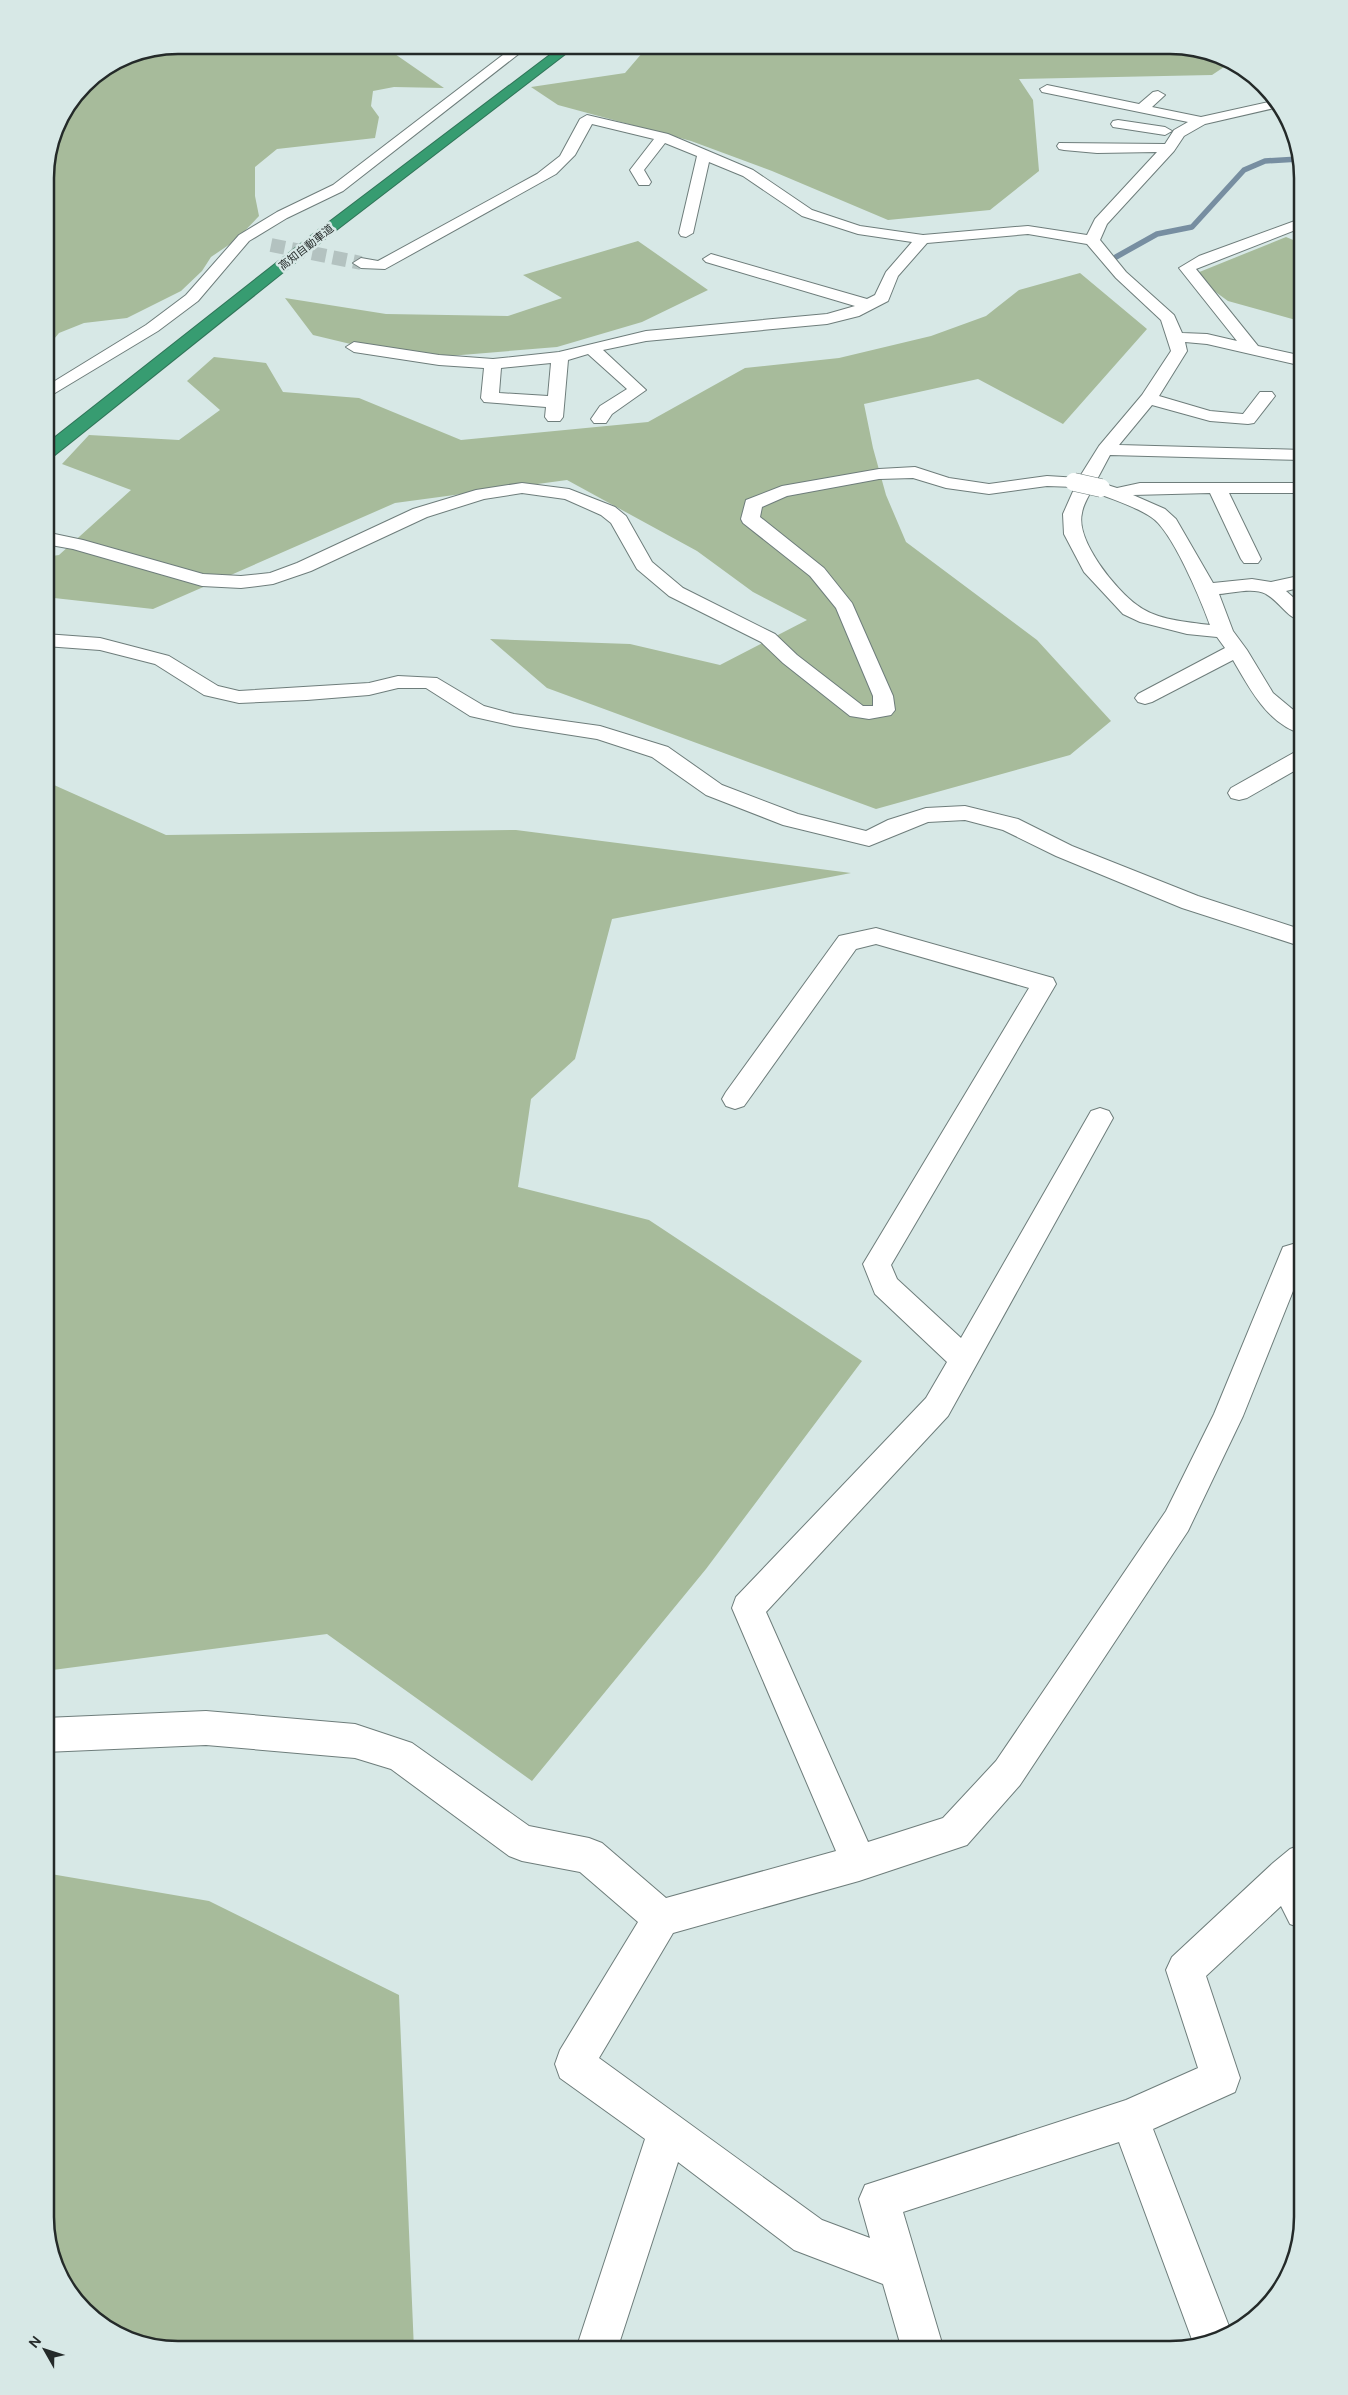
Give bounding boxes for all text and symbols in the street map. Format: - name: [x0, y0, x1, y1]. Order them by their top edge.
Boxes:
- street label: 高知自動車道: [276, 221, 336, 273]
- north arrow: [20, 2325, 70, 2375]
- text: N: [25, 2332, 45, 2351]

